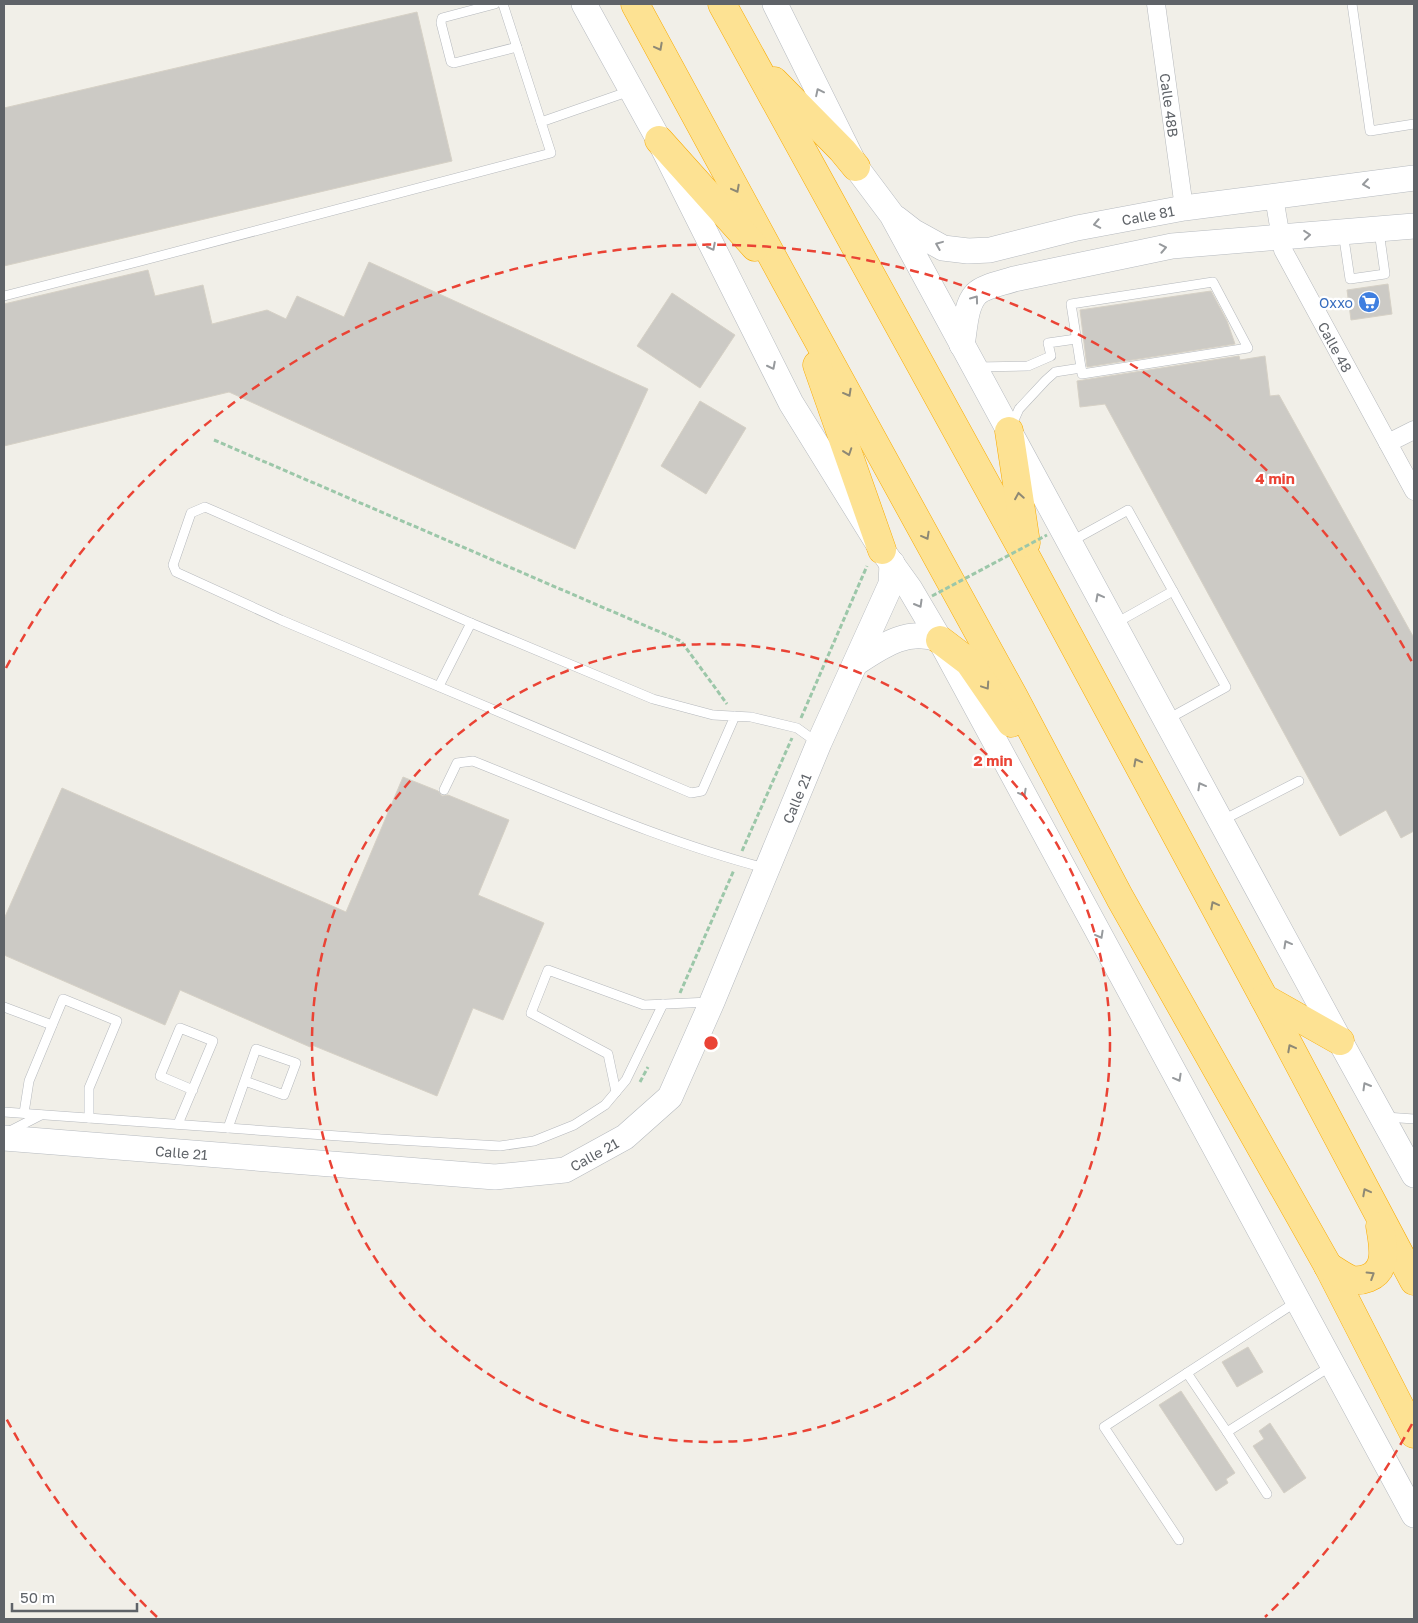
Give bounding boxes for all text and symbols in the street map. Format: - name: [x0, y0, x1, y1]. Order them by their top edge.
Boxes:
- one-way arrow: [652, 41, 662, 50]
- street label: Calle 48B: [1157, 72, 1183, 138]
- one-way arrow: [815, 88, 825, 97]
- one-way arrow: [1362, 178, 1370, 189]
- one-way arrow: [730, 184, 740, 193]
- street label: Calle 81: [1120, 201, 1176, 228]
- one-way arrow: [1093, 219, 1102, 229]
- one-way arrow: [1303, 230, 1311, 241]
- one-way arrow: [935, 241, 944, 251]
- one-way arrow: [706, 242, 716, 251]
- one-way arrow: [1159, 243, 1168, 254]
- supermarket icon: Oxxo: [1357, 290, 1381, 314]
- place label: Oxxo: [1319, 294, 1353, 311]
- one-way arrow: [969, 295, 978, 304]
- street label: Calle 48: [1315, 319, 1356, 375]
- one-way arrow: [766, 361, 776, 370]
- one-way arrow: [841, 388, 851, 397]
- one-way arrow: [842, 447, 852, 456]
- text: 4 min: [1255, 469, 1295, 487]
- one-way arrow: [1015, 492, 1025, 501]
- one-way arrow: [920, 530, 930, 539]
- one-way arrow: [1095, 593, 1105, 602]
- one-way arrow: [912, 599, 922, 608]
- one-way arrow: [980, 680, 989, 690]
- text: 2 min: [973, 751, 1013, 769]
- one-way arrow: [1133, 758, 1143, 767]
- street label: Calle 21: [778, 770, 814, 826]
- one-way arrow: [1197, 782, 1207, 791]
- one-way arrow: [1017, 787, 1027, 796]
- one-way arrow: [1210, 901, 1220, 910]
- one-way arrow: [1094, 930, 1104, 939]
- one-way arrow: [1283, 940, 1293, 949]
- centre of rings: [702, 1034, 720, 1052]
- one-way arrow: [1287, 1044, 1297, 1053]
- one-way arrow: [1172, 1073, 1182, 1082]
- one-way arrow: [1362, 1083, 1372, 1092]
- street label: Calle 21: [567, 1134, 621, 1174]
- street label: Calle 21: [154, 1142, 209, 1163]
- one-way arrow: [1362, 1188, 1372, 1197]
- one-way arrow: [1366, 1272, 1375, 1282]
- scale bar: [12, 1580, 138, 1612]
- text: 50 m: [20, 1588, 55, 1606]

